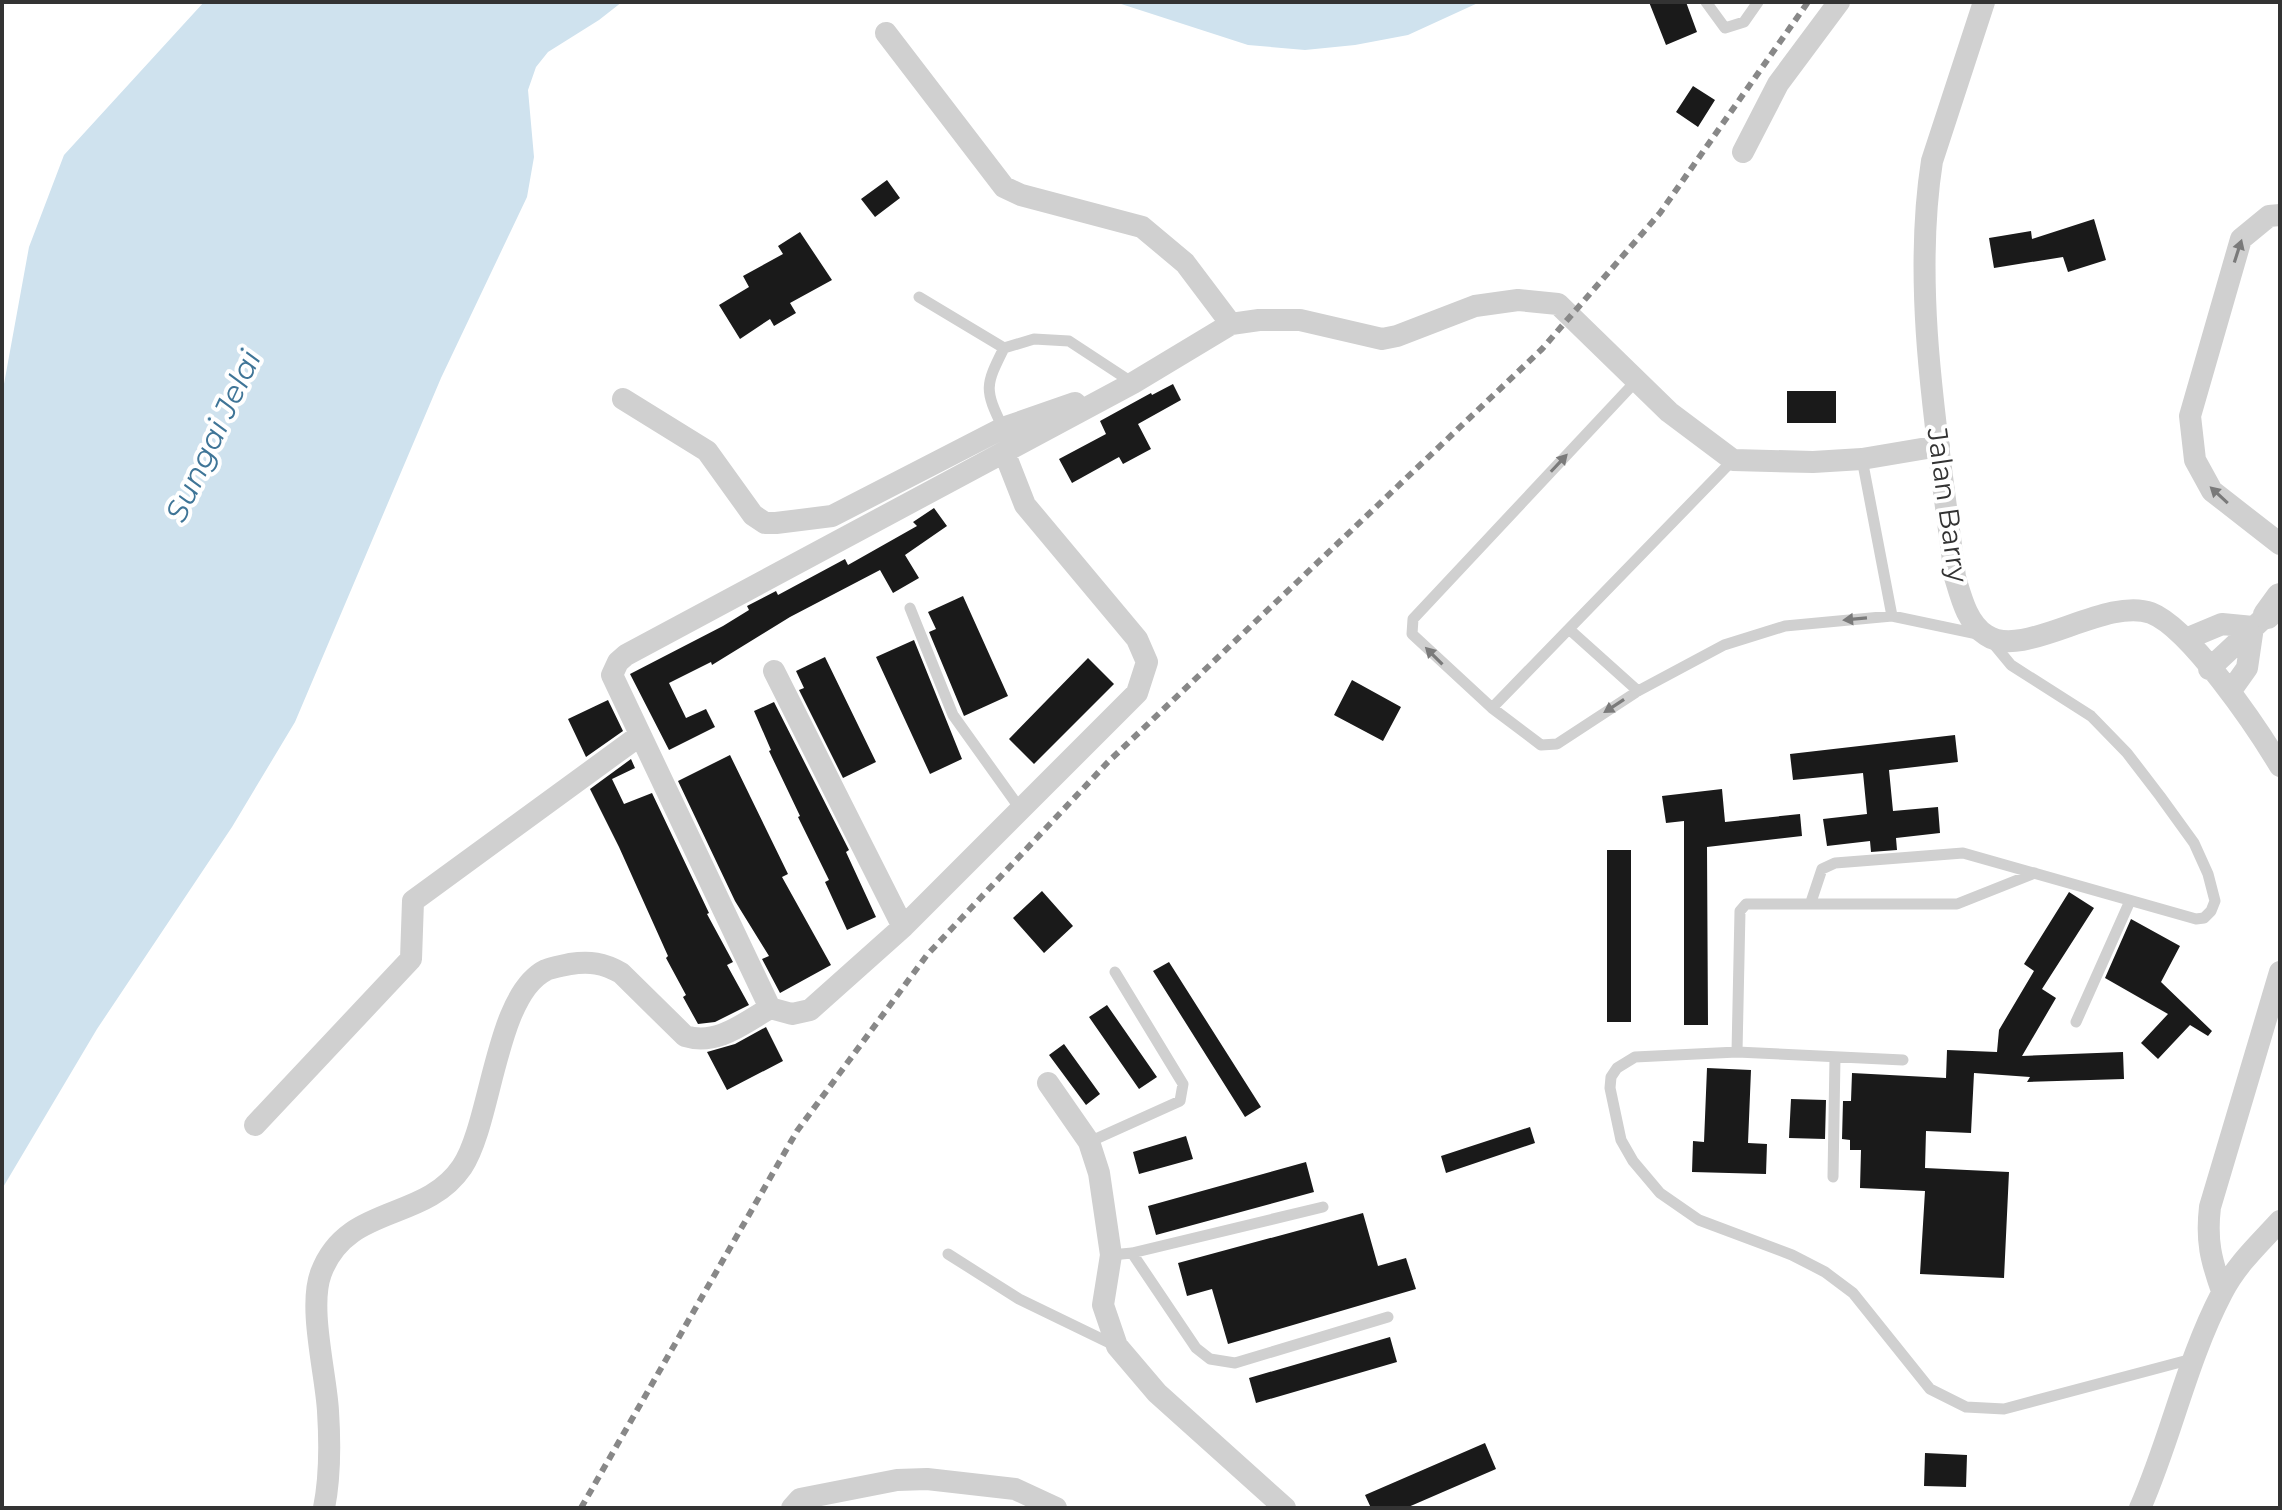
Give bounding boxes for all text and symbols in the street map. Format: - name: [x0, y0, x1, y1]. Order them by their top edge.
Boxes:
- one-way arrow: [2233, 238, 2245, 262]
- water label: Sungai Jelai: [157, 344, 269, 528]
- street label: Jalan Barry: [1920, 425, 1976, 585]
- one-way arrow: [1550, 454, 1568, 473]
- one-way arrow: [2210, 486, 2229, 504]
- one-way arrow: [1842, 613, 1867, 626]
- one-way arrow: [1425, 647, 1444, 666]
- one-way arrow: [1603, 699, 1625, 713]

